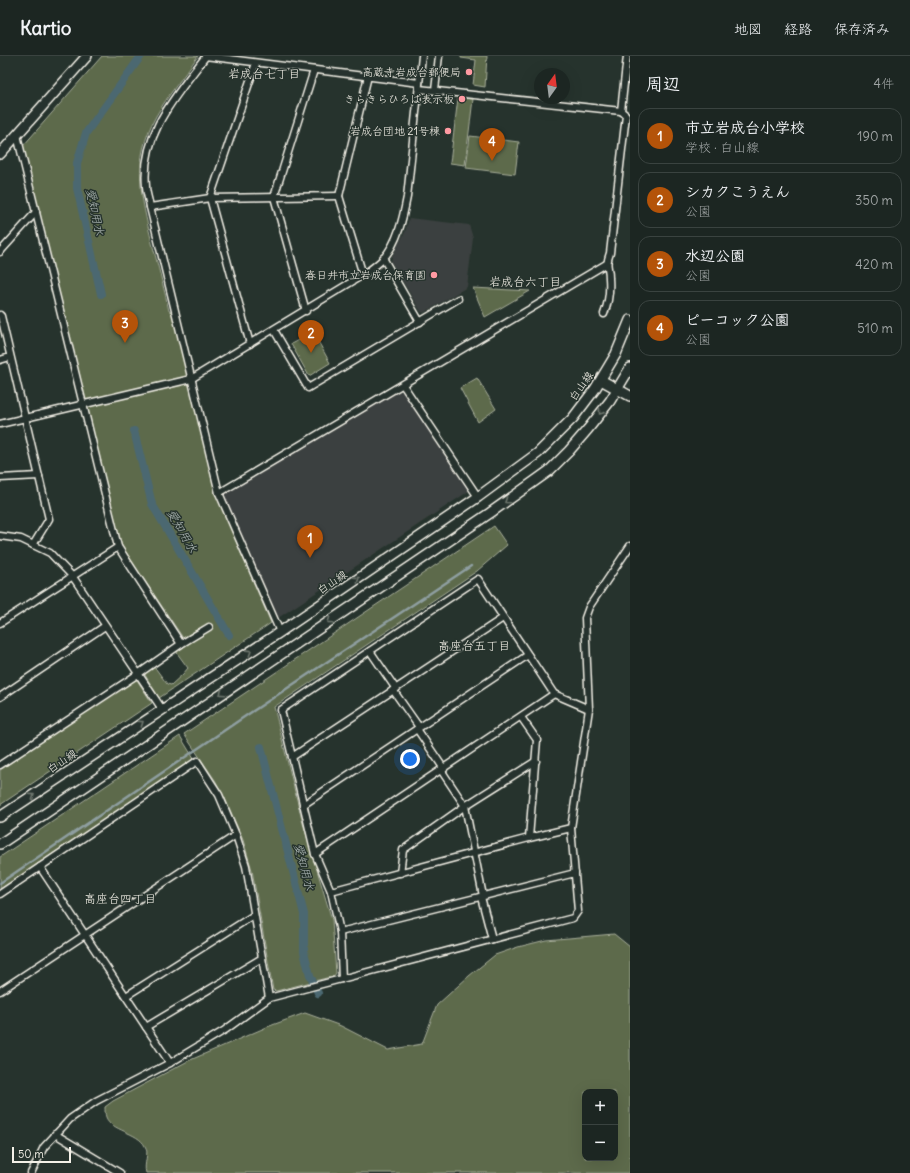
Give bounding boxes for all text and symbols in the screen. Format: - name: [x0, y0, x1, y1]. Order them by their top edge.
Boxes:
- text: Kartio: [20, 16, 72, 40]
- text: 地図: [734, 20, 762, 38]
- text: 経路: [784, 20, 812, 38]
- text: 保存済み: [834, 20, 890, 38]
- place label: 高蔵寺岩成台郵便局: [362, 65, 461, 79]
- district label: 岩成台七丁目: [228, 66, 300, 81]
- marker: 高蔵寺岩成台郵便局: [464, 67, 474, 77]
- north arrow: [534, 68, 570, 104]
- text: 周辺: [646, 73, 680, 95]
- text: 4件: [873, 75, 894, 92]
- place label: きらきらひろば表示板: [344, 92, 454, 106]
- marker: きらきらひろば表示板: [457, 94, 467, 104]
- text: 市立岩成台小学校: [685, 118, 805, 137]
- place label: 岩成台団地 21号棟: [350, 124, 440, 138]
- marker: 岩成台団地 21号棟: [443, 126, 453, 136]
- pin: 4: [479, 128, 505, 161]
- text: 1: [657, 128, 663, 145]
- text: 190 m: [857, 128, 893, 145]
- text: 学校 · 白山線: [685, 139, 759, 156]
- text: シカクこうえん: [685, 182, 790, 201]
- water label: 愛知用水: [83, 187, 108, 237]
- text: 2: [656, 192, 664, 209]
- text: 350 m: [855, 192, 893, 209]
- text: 公園: [685, 203, 711, 220]
- text: 水辺公園: [685, 246, 745, 265]
- text: 3: [656, 256, 664, 273]
- text: 420 m: [855, 256, 893, 273]
- text: 公園: [685, 267, 711, 284]
- place label: 春日井市立岩成台保育園: [305, 268, 426, 282]
- marker: 春日井市立岩成台保育園: [429, 270, 439, 280]
- district label: 岩成台六丁目: [489, 274, 561, 289]
- pin: 3: [112, 310, 138, 343]
- text: ピーコック公園: [685, 310, 789, 329]
- pin: 2: [298, 320, 324, 353]
- text: 4: [656, 320, 664, 337]
- text: 510 m: [857, 320, 893, 337]
- text: 公園: [685, 331, 711, 348]
- street label: 白山線: [566, 368, 596, 404]
- one-way arrow: [598, 408, 606, 415]
- one-way arrow: [505, 496, 512, 503]
- water label: 愛知用水: [164, 506, 201, 555]
- pin: 1: [297, 525, 323, 558]
- street label: 白山線: [314, 567, 350, 597]
- one-way arrow: [353, 576, 360, 584]
- one-way arrow: [327, 616, 334, 624]
- district label: 高座台五丁目: [438, 638, 510, 653]
- one-way arrow: [245, 649, 252, 657]
- one-way arrow: [220, 689, 227, 696]
- one-way arrow: [136, 721, 143, 728]
- street label: 白山線: [44, 746, 80, 776]
- your location: [400, 749, 420, 769]
- one-way arrow: [28, 793, 35, 800]
- water label: 愛知用水: [291, 842, 318, 892]
- district label: 高座台四丁目: [84, 891, 156, 906]
- map controls: [582, 1089, 618, 1161]
- button: +: [582, 1089, 618, 1125]
- button: −: [582, 1125, 618, 1161]
- scale bar: [12, 1145, 71, 1164]
- text: 50 m: [18, 1147, 44, 1161]

